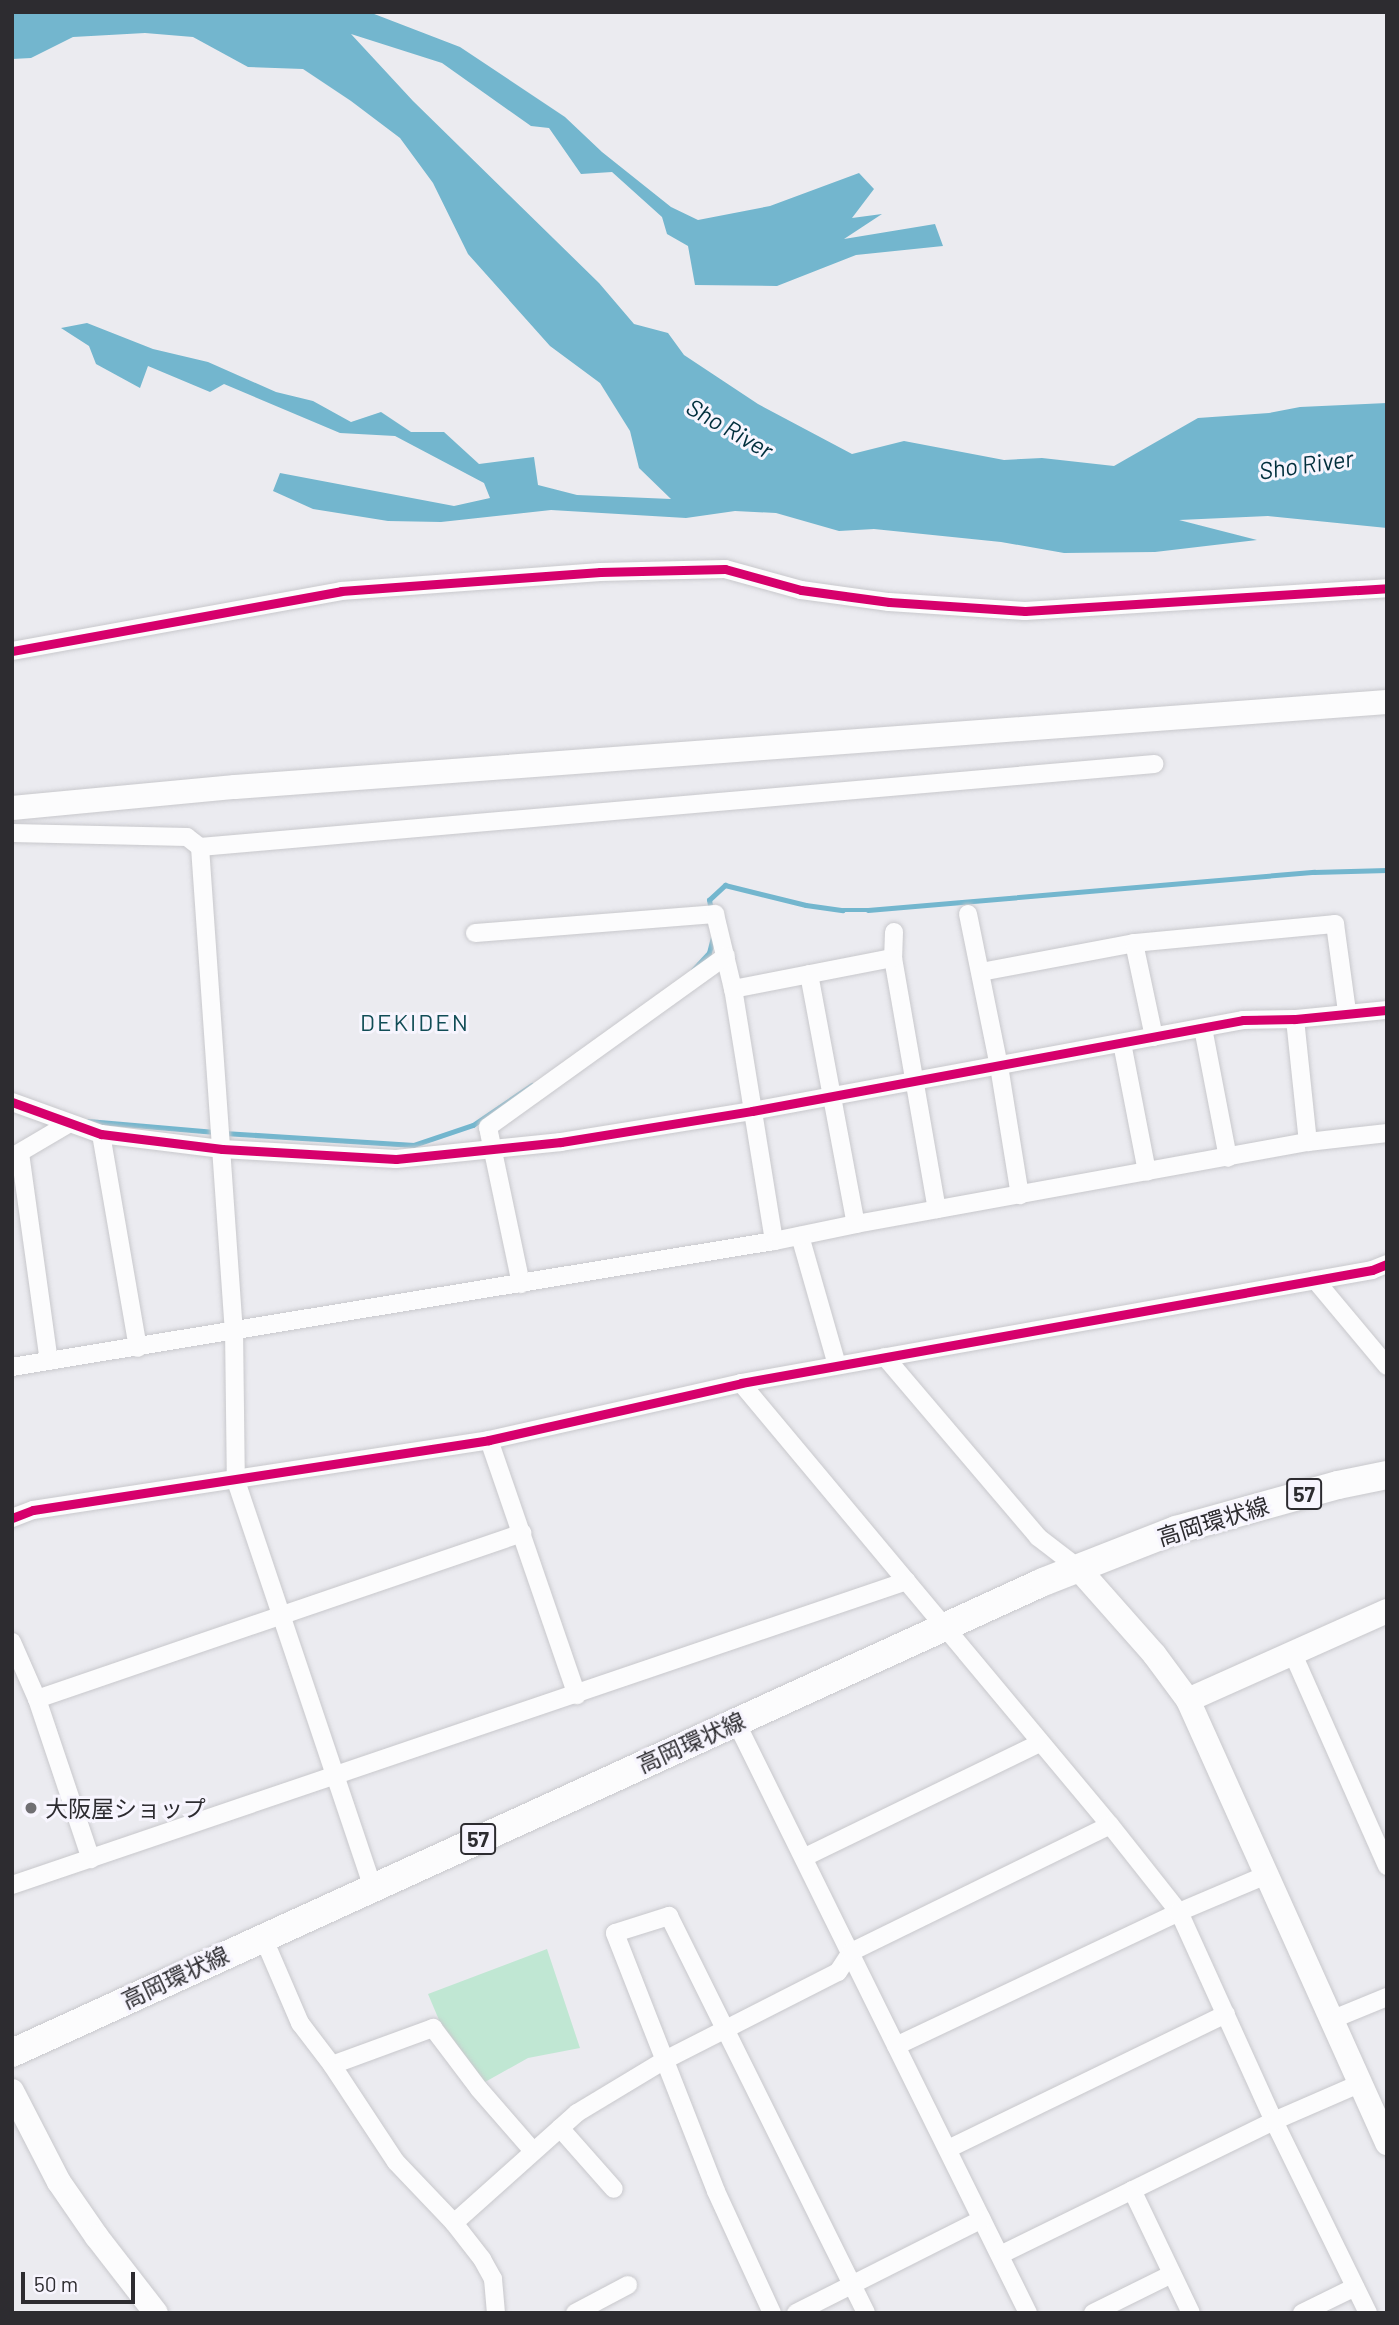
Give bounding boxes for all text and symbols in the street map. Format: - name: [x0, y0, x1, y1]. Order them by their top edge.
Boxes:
- water label: Sho River: [682, 392, 778, 464]
- water label: Sho River: [1257, 443, 1355, 485]
- district label: DEKIDEN: [361, 1008, 469, 1036]
- road number: 57: [1285, 1476, 1323, 1512]
- street label: 高岡環状線: [1154, 1491, 1272, 1551]
- street label: 高岡環状線: [633, 1706, 749, 1778]
- place label: 大阪屋ショップ: [45, 1794, 206, 1822]
- marker: 大阪屋ショップ: [23, 1800, 39, 1816]
- road number: 57: [459, 1822, 497, 1856]
- street label: 高岡環状線: [117, 1940, 233, 2014]
- scale bar: [24, 2258, 138, 2302]
- text: 50 m: [34, 2271, 78, 2296]

